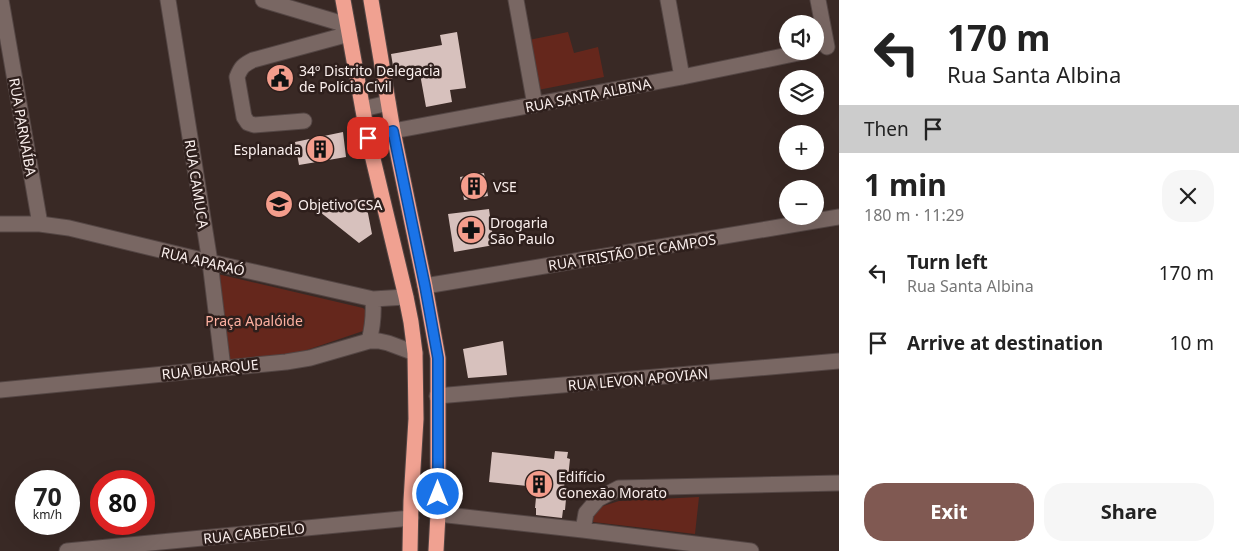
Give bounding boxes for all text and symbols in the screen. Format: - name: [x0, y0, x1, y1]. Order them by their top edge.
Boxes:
- text: 170 m: [947, 14, 1050, 61]
- map controls: [779, 15, 824, 225]
- button: sound: [779, 15, 824, 60]
- icon: left: [864, 20, 929, 85]
- text: Rua Santa Albina: [947, 59, 1121, 89]
- place label: 34º Distrito Delegacia de Polícia Civil: [299, 61, 440, 96]
- public building icon: 34º Distrito Delegacia de Polícia Civil: [265, 63, 295, 93]
- button: layers: [779, 70, 824, 115]
- street label: RUA SANTA ALBINA: [523, 73, 653, 117]
- street label: RUA PARNAÍBA: [5, 77, 41, 178]
- icon: arrive: [919, 115, 947, 143]
- text: Then: [864, 116, 909, 142]
- pin: [347, 117, 389, 159]
- icon: arrive: [354, 124, 382, 152]
- button: +: [779, 125, 824, 170]
- building icon: Esplanada: [305, 134, 335, 164]
- street label: RUA CAMUCA: [181, 138, 213, 230]
- place label: Esplanada: [233, 140, 301, 159]
- text: 1 min: [864, 164, 947, 205]
- button: close: [1162, 170, 1214, 222]
- building icon: VSE: [459, 171, 489, 201]
- place label: VSE: [493, 177, 517, 196]
- button: −: [779, 180, 824, 225]
- school or university icon: Objetivo CSA: [264, 189, 294, 219]
- place label: Objetivo CSA: [298, 195, 382, 214]
- text: 180 m · 11:29: [864, 204, 964, 226]
- place label: Drogaria São Paulo: [490, 213, 555, 248]
- pharmacy icon: Drogaria São Paulo: [456, 215, 486, 245]
- street label: RUA TRISTÃO DE CAMPOS: [547, 229, 718, 275]
- street label: RUA APARAÓ: [159, 242, 247, 280]
- text: Turn left: [907, 249, 988, 275]
- icon: left: [864, 259, 892, 287]
- text: 170 m: [1159, 260, 1214, 286]
- text: Rua Santa Albina: [907, 275, 1034, 297]
- park label: Praça Apalóide: [205, 311, 303, 330]
- icon: arrive: [864, 329, 892, 357]
- text: Arrive at destination: [907, 330, 1103, 356]
- text: 10 m: [1170, 330, 1214, 356]
- street label: RUA BUARQUE: [161, 354, 259, 384]
- street label: RUA LEVON APOVIAN: [567, 363, 709, 395]
- position arrow: [411, 467, 463, 519]
- place label: Edifício Conexão Morato: [558, 467, 667, 502]
- building icon: Edifício Conexão Morato: [524, 469, 554, 499]
- speed limit sign: 80: [90, 470, 155, 535]
- text: 70: [33, 479, 62, 513]
- button: Exit: [864, 483, 1034, 541]
- button: Share: [1044, 483, 1214, 541]
- text: km/h: [33, 506, 62, 523]
- street label: RUA CABEDELO: [202, 518, 306, 548]

